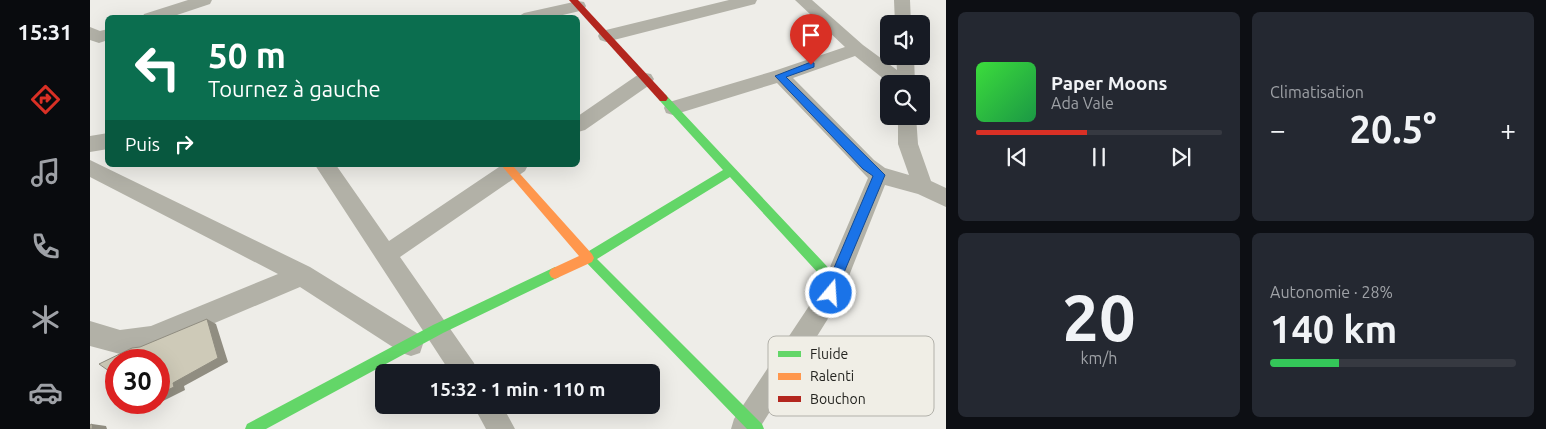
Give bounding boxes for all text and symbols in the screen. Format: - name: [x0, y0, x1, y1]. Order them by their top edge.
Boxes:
- pin: [790, 14, 832, 65]
- map controls: [880, 15, 930, 125]
- button: sound: [880, 15, 930, 65]
- text: 15:31: [17, 19, 73, 44]
- icon: arrive: [797, 21, 825, 49]
- icon: left: [125, 35, 190, 100]
- text: 50 m: [208, 35, 286, 75]
- text: Paper Moons: [1051, 72, 1168, 94]
- button: search: [880, 75, 930, 125]
- text: Tournez à gauche: [208, 76, 381, 101]
- icon: directions: [28, 82, 63, 117]
- text: Climatisation: [1270, 83, 1364, 101]
- text: Ada Vale: [1051, 94, 1114, 112]
- text: 20.5°: [1349, 108, 1437, 150]
- text: −: [1270, 114, 1286, 145]
- text: +: [1500, 114, 1516, 145]
- icon: right: [170, 130, 198, 158]
- text: Puis: [125, 133, 160, 155]
- icon: previous: [1003, 143, 1031, 171]
- icon: pause: [1085, 143, 1113, 171]
- icon: next: [1167, 143, 1195, 171]
- icon: music: [28, 155, 63, 190]
- icon: phone: [28, 229, 63, 264]
- position arrow: [804, 266, 856, 318]
- text: 20: [1062, 280, 1136, 353]
- text: Autonomie · 28%: [1270, 283, 1393, 301]
- icon: climate: [28, 302, 63, 337]
- text: 140 km: [1270, 308, 1397, 350]
- legend: [768, 336, 934, 416]
- text: Fluide: [810, 346, 848, 362]
- speed limit sign: 30: [105, 349, 170, 414]
- text: km/h: [1081, 349, 1117, 367]
- text: Ralenti: [810, 368, 854, 384]
- icon: car: [28, 375, 63, 410]
- text: 15:32 · 1 min · 110 m: [430, 378, 605, 400]
- text: Bouchon: [810, 391, 866, 407]

